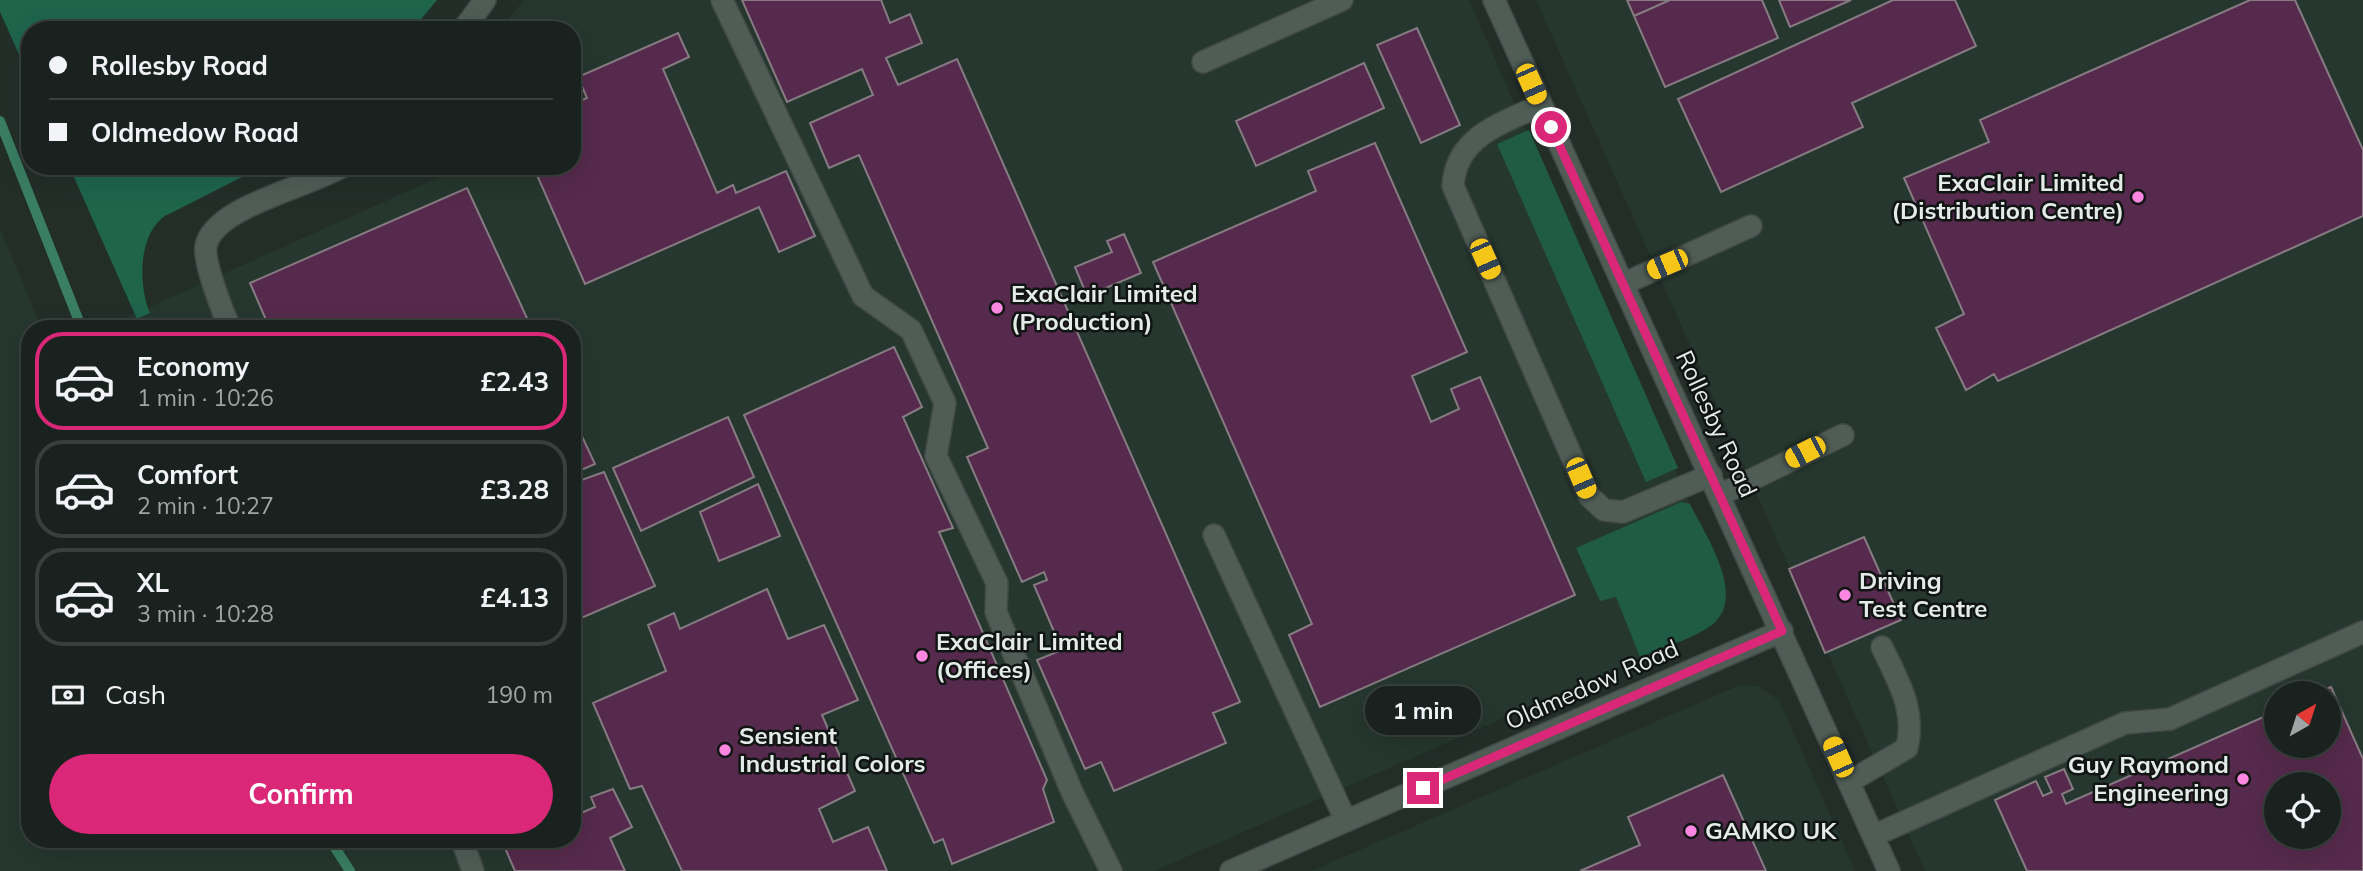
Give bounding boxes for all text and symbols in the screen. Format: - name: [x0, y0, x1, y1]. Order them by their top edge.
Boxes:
- text: Rollesby Road: [91, 49, 268, 82]
- car: [1513, 61, 1550, 107]
- route start: [1535, 111, 1567, 143]
- text: Oldmedow Road: [91, 116, 299, 149]
- place label: ExaClair Limited (Distribution Centre): [1891, 167, 2124, 225]
- marker: ExaClair Limited (Distribution Centre): [2130, 189, 2146, 205]
- car: [1467, 236, 1504, 282]
- car: [1644, 246, 1691, 282]
- place label: ExaClair Limited (Production): [1011, 278, 1198, 336]
- marker: ExaClair Limited (Production): [989, 300, 1005, 316]
- street label: Rollesby Road: [1670, 345, 1764, 502]
- icon: car: [53, 350, 116, 413]
- text: Economy: [137, 350, 249, 383]
- text: £2.43: [480, 365, 549, 398]
- text: 1 min · 10:26: [137, 383, 274, 412]
- car: [1782, 433, 1829, 471]
- car: [1564, 455, 1599, 501]
- icon: car: [53, 458, 116, 521]
- text: Comfort: [137, 458, 238, 491]
- text: £3.28: [480, 473, 549, 506]
- text: 2 min · 10:27: [137, 491, 274, 520]
- place label: Driving Test Centre: [1859, 565, 1987, 623]
- icon: car: [53, 566, 116, 629]
- text: XL: [137, 566, 169, 599]
- text: £4.13: [480, 581, 549, 614]
- marker: Driving Test Centre: [1837, 587, 1853, 603]
- text: 3 min · 10:28: [137, 599, 274, 628]
- place label: ExaClair Limited (Offices): [936, 626, 1123, 684]
- street label: Oldmedow Road: [1500, 632, 1683, 736]
- marker: ExaClair Limited (Offices): [914, 648, 930, 664]
- icon: cash: [49, 676, 87, 714]
- text: Cash: [105, 678, 166, 711]
- text: 190 m: [485, 680, 553, 709]
- north arrow: [2264, 681, 2342, 758]
- map controls: [2264, 681, 2341, 849]
- callout: 1 min: [1365, 686, 1481, 736]
- text: 1 min: [1393, 696, 1453, 725]
- place label: Sensient Industrial Colors: [739, 720, 926, 778]
- car: [1820, 734, 1857, 780]
- marker: Sensient Industrial Colors: [717, 742, 733, 758]
- place label: Guy Raymond Engineering: [2068, 749, 2229, 807]
- button: Confirm: [49, 754, 553, 834]
- marker: Guy Raymond Engineering: [2235, 771, 2251, 787]
- route end: [1407, 772, 1439, 804]
- button: locate: [2264, 772, 2341, 849]
- place label: GAMKO UK: [1705, 815, 1837, 845]
- marker: GAMKO UK: [1683, 823, 1699, 839]

